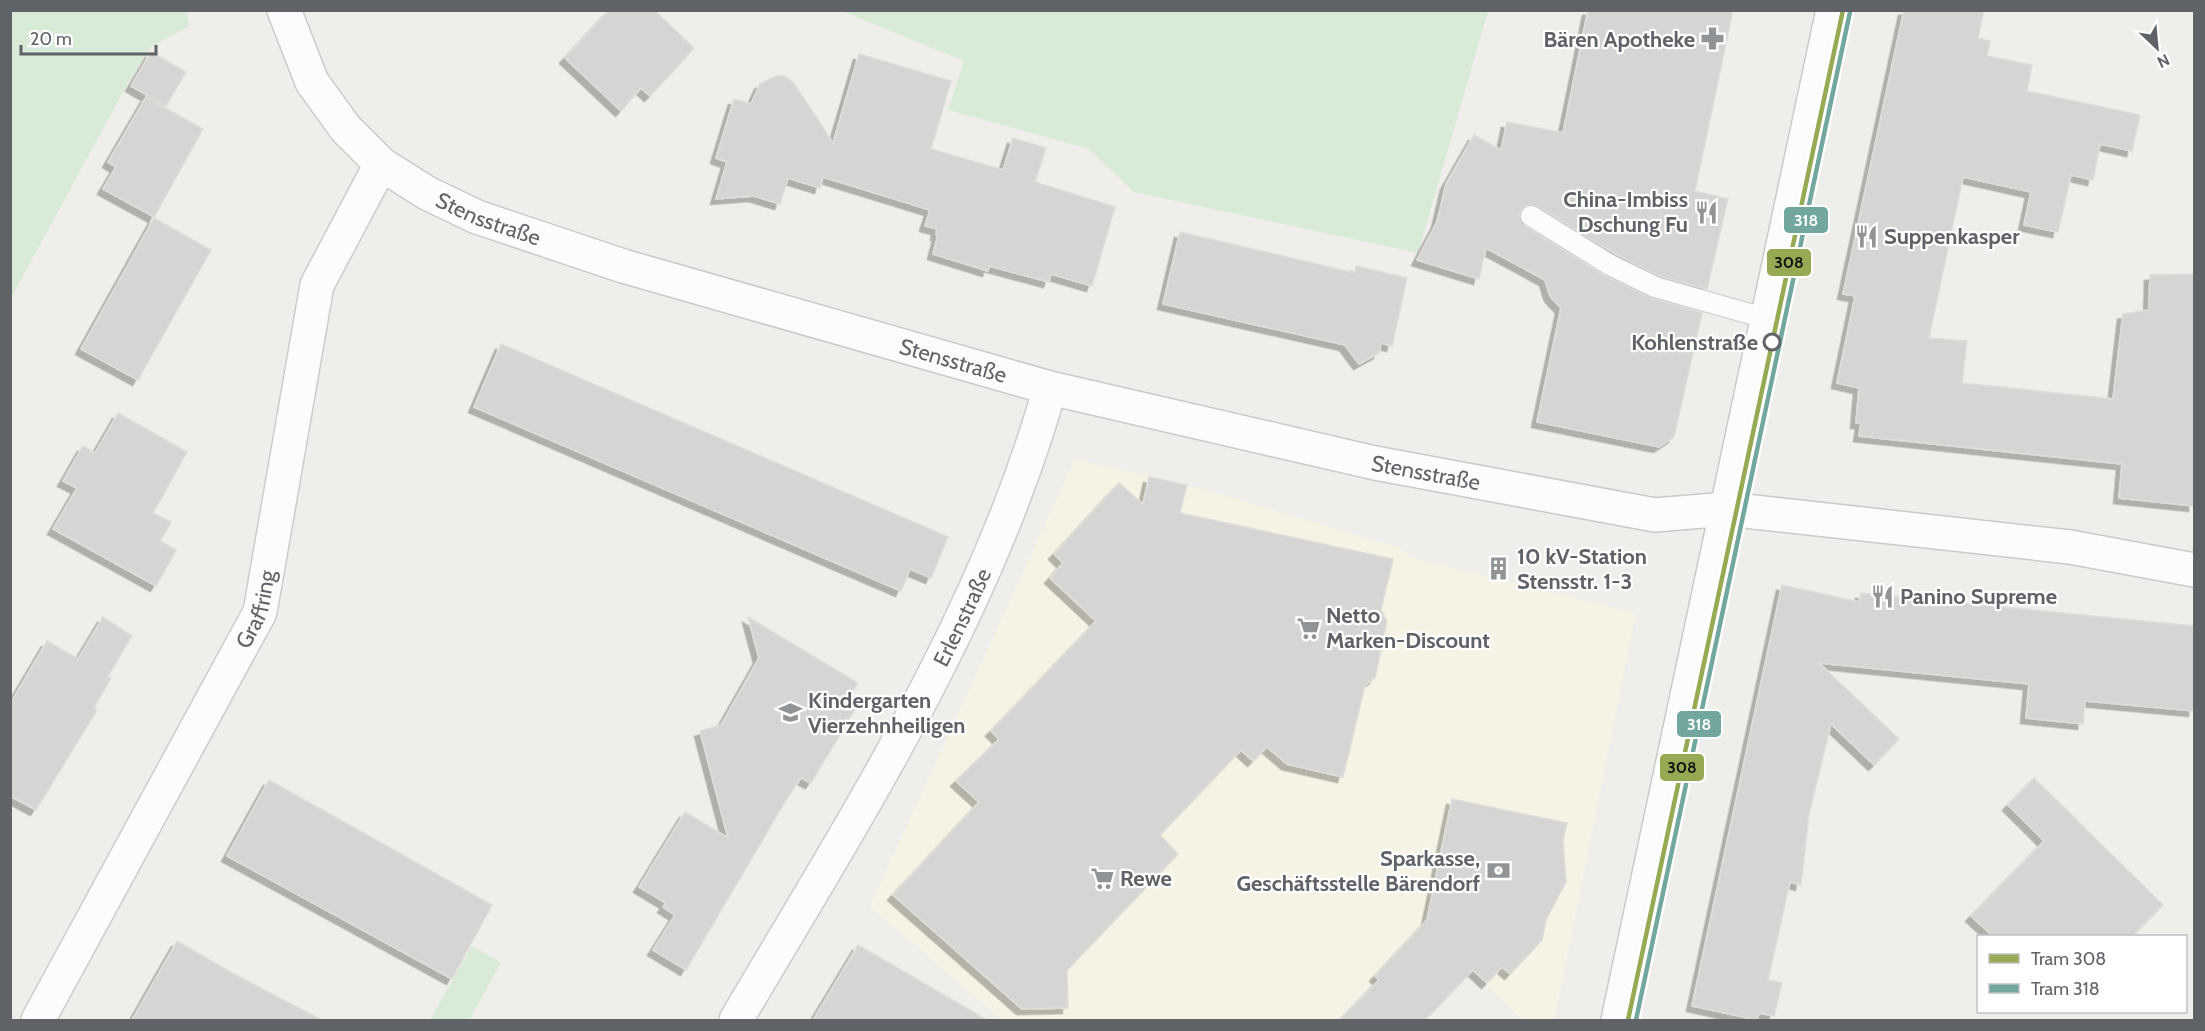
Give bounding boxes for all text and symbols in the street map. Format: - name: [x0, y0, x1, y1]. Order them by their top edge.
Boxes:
- scale bar: [21, 18, 156, 56]
- north arrow: [2127, 18, 2187, 78]
- place label: Bären Apotheke: [1543, 26, 1695, 53]
- pharmacy icon: Bären Apotheke: [1700, 26, 1726, 52]
- text: 20 m: [30, 28, 72, 50]
- text: N: [2154, 50, 2173, 72]
- street label: Stensstraße: [431, 186, 544, 251]
- place label: China-Imbiss Dschung Fu: [1563, 186, 1688, 238]
- restaurant icon: China-Imbiss Dschung Fu: [1693, 199, 1719, 225]
- line badge: 318: [1783, 206, 1829, 234]
- text: 318: [1794, 211, 1818, 230]
- restaurant icon: Suppenkasper: [1853, 223, 1879, 249]
- place label: Suppenkasper: [1884, 223, 2020, 250]
- line badge: 308: [1766, 248, 1812, 277]
- text: 308: [1774, 253, 1804, 272]
- place label: Kohlenstraße: [1631, 329, 1758, 356]
- street label: Stensstraße: [896, 333, 1010, 389]
- marker: Kohlenstraße: [1763, 333, 1781, 351]
- street label: Stensstraße: [1369, 450, 1483, 496]
- place label: 10 kV-Station Stensstr. 1-3: [1517, 543, 1647, 595]
- building icon: 10 kV-Station Stensstr. 1-3: [1486, 556, 1512, 582]
- street label: Erlenstraße: [927, 564, 997, 671]
- street label: Graffring: [230, 567, 281, 653]
- restaurant icon: Panino Supreme: [1869, 583, 1895, 609]
- place label: Panino Supreme: [1900, 583, 2057, 610]
- place label: Netto Marken-Discount: [1326, 602, 1490, 654]
- supermarket icon: Netto Marken-Discount: [1295, 615, 1321, 641]
- place label: Kindergarten Vierzehnheiligen: [808, 687, 965, 739]
- school or university icon: Kindergarten Vierzehnheiligen: [777, 700, 803, 726]
- line badge: 318: [1676, 710, 1722, 738]
- text: 318: [1687, 715, 1711, 734]
- line badge: 308: [1659, 753, 1705, 782]
- text: 308: [1667, 758, 1697, 777]
- place label: Sparkasse, Geschäftsstelle Bärendorf: [1237, 845, 1481, 897]
- bank icon: Sparkasse, Geschäftsstelle Bärendorf: [1485, 858, 1511, 884]
- supermarket icon: Rewe: [1089, 865, 1115, 891]
- place label: Rewe: [1120, 865, 1172, 892]
- legend: [1977, 935, 2187, 1013]
- text: Tram 308: [2031, 948, 2106, 970]
- text: Tram 318: [2031, 978, 2100, 1000]

